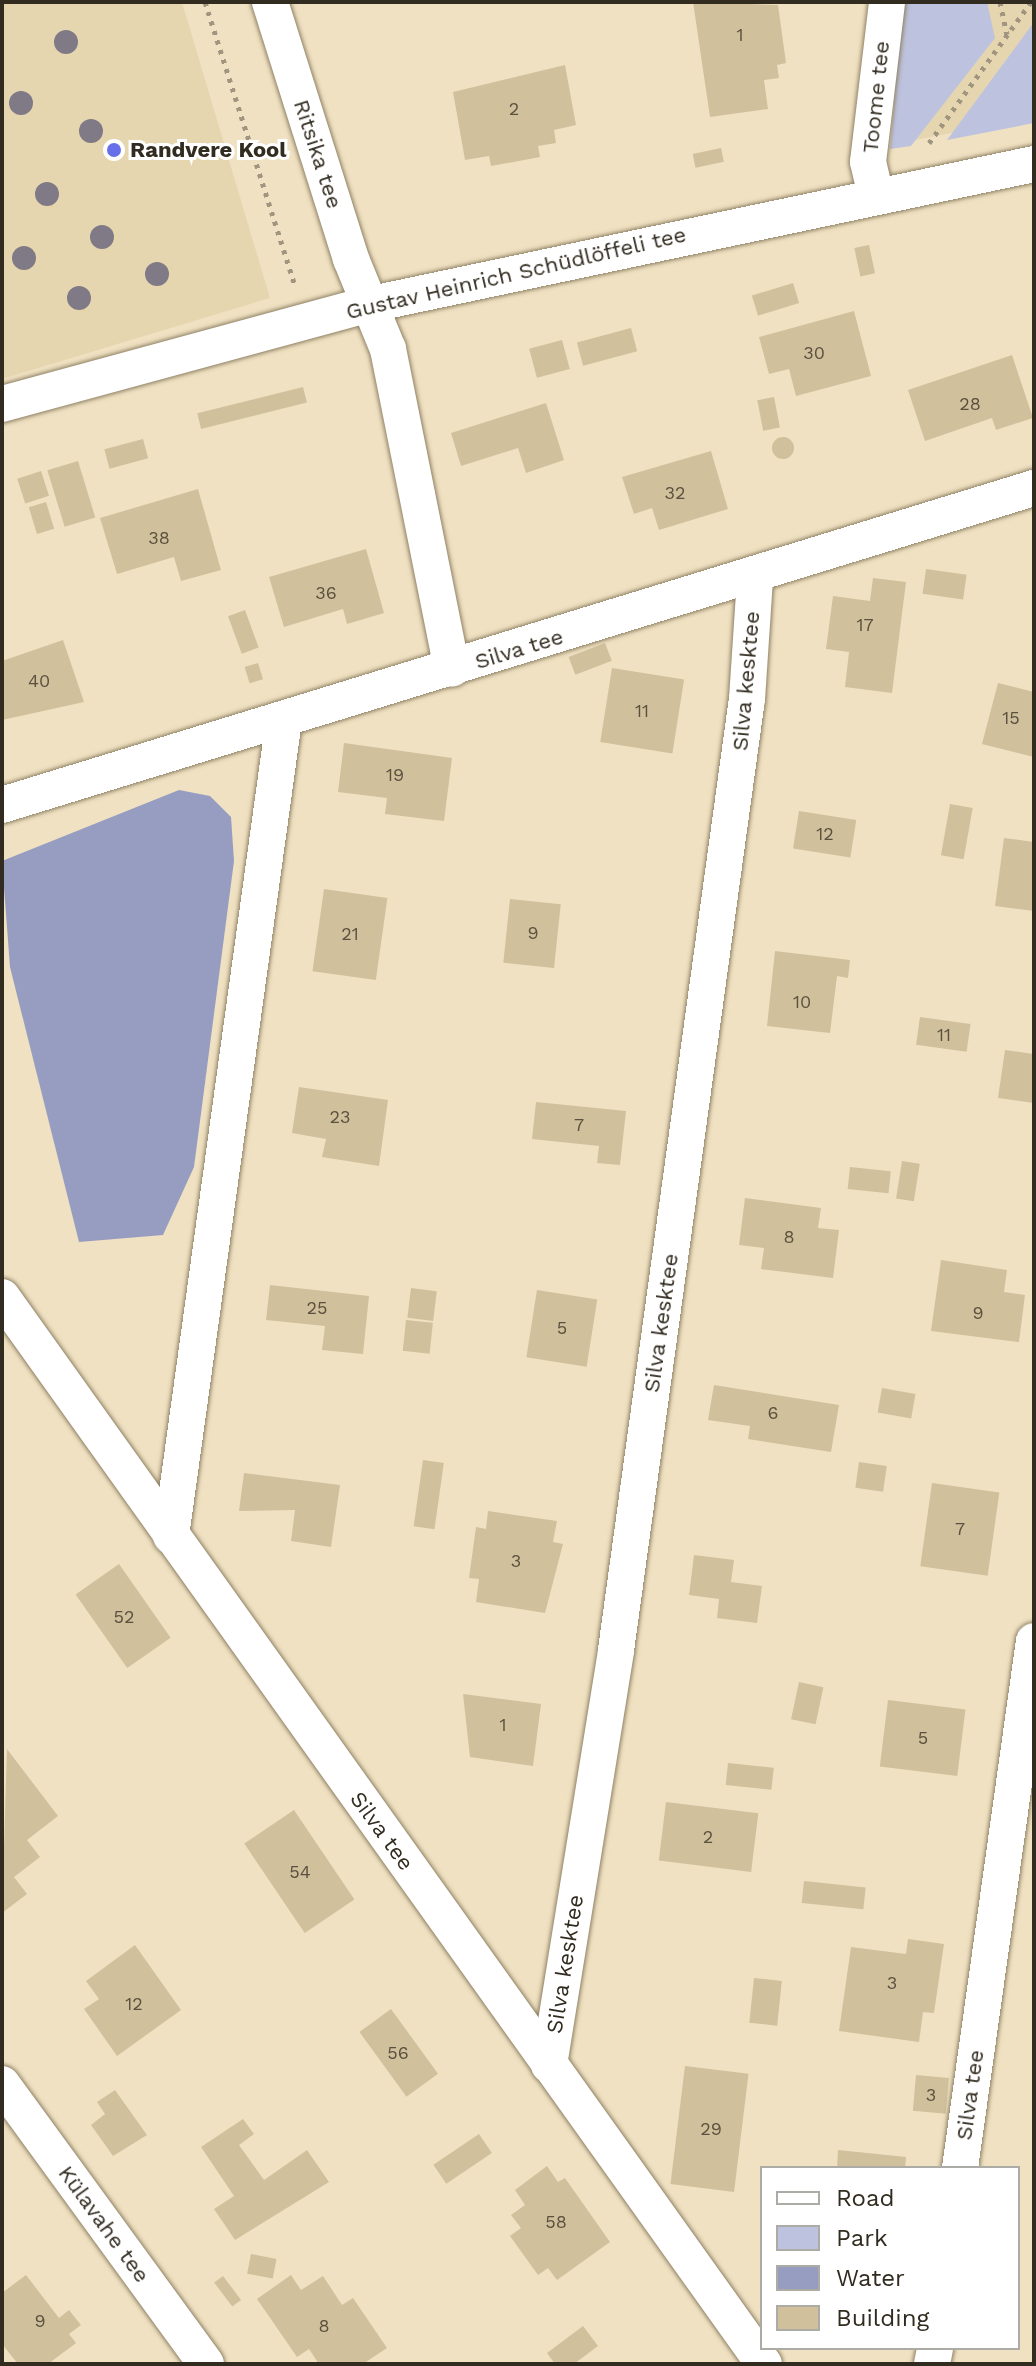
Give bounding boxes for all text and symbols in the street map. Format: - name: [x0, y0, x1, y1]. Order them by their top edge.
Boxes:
- house number: 1: [736, 24, 744, 46]
- street label: Toome tee: [857, 39, 895, 155]
- street label: Ritsika tee: [288, 96, 348, 212]
- house number: 2: [509, 98, 519, 120]
- place label: Randvere Kool: [130, 137, 286, 163]
- marker: Randvere Kool: [105, 141, 123, 159]
- street label: Gustav Heinrich Schüdlöffeli tee: [343, 221, 689, 325]
- house number: 30: [803, 342, 825, 364]
- house number: 28: [959, 393, 981, 415]
- house number: 32: [665, 482, 685, 504]
- house number: 38: [148, 527, 170, 549]
- house number: 36: [315, 582, 337, 604]
- street label: Silva kesktee: [727, 610, 765, 752]
- house number: 17: [856, 614, 874, 636]
- street label: Silva tee: [471, 623, 567, 675]
- house number: 40: [28, 670, 50, 692]
- house number: 11: [635, 700, 649, 722]
- house number: 15: [1002, 707, 1020, 729]
- house number: 19: [386, 764, 404, 786]
- house number: 12: [816, 823, 834, 845]
- house number: 9: [527, 922, 539, 944]
- house number: 21: [341, 923, 359, 945]
- house number: 10: [793, 991, 811, 1013]
- house number: 11: [937, 1024, 951, 1046]
- house number: 23: [330, 1106, 350, 1128]
- house number: 7: [574, 1114, 584, 1136]
- house number: 8: [783, 1226, 795, 1248]
- street label: Silva kesktee: [638, 1252, 684, 1394]
- house number: 25: [307, 1297, 327, 1319]
- house number: 9: [972, 1302, 984, 1324]
- house number: 5: [557, 1317, 567, 1339]
- house number: 6: [768, 1402, 778, 1424]
- house number: 7: [955, 1518, 965, 1540]
- house number: 3: [511, 1550, 521, 1572]
- house number: 52: [114, 1606, 134, 1628]
- house number: 1: [499, 1714, 507, 1736]
- house number: 5: [918, 1727, 928, 1749]
- street label: Silva tee: [344, 1786, 420, 1876]
- house number: 2: [703, 1826, 713, 1848]
- house number: 54: [289, 1861, 311, 1883]
- street label: Silva kesktee: [541, 1892, 589, 2036]
- house number: 3: [887, 1972, 897, 1994]
- house number: 12: [125, 1993, 143, 2015]
- house number: 56: [387, 2042, 409, 2064]
- street label: Silva tee: [951, 2048, 989, 2142]
- house number: 3: [926, 2084, 936, 2106]
- house number: 29: [700, 2118, 722, 2140]
- street label: Külavahe tee: [53, 2160, 155, 2288]
- legend: [760, 2166, 1020, 2350]
- text: Road: [836, 2184, 895, 2212]
- house number: 58: [545, 2211, 567, 2233]
- text: Park: [836, 2224, 888, 2252]
- text: Water: [836, 2264, 905, 2292]
- text: Building: [836, 2304, 929, 2332]
- house number: 9: [34, 2310, 46, 2332]
- house number: 8: [318, 2315, 330, 2337]

